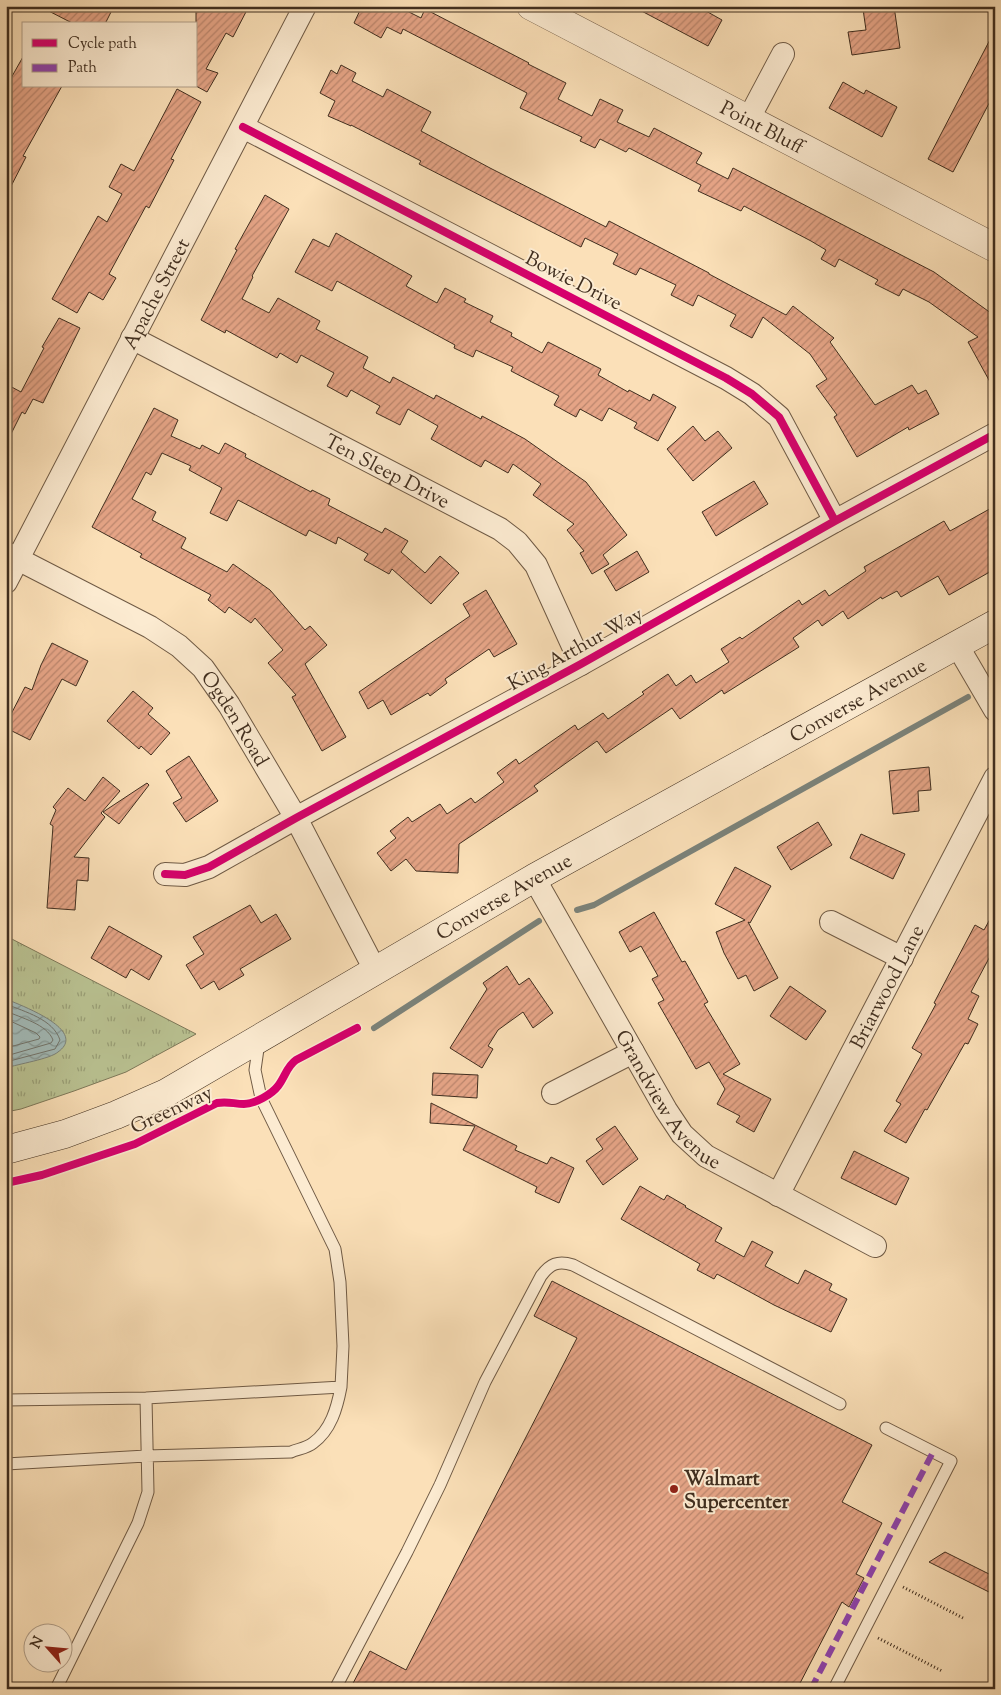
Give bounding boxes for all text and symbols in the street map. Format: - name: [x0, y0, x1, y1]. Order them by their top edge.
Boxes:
- legend: [22, 22, 198, 88]
- text: Cycle path: [68, 34, 137, 55]
- text: Path: [68, 58, 97, 79]
- street label: Point Bluff: [714, 95, 809, 163]
- street label: Apache Street: [117, 234, 199, 355]
- street label: Bowie Drive: [519, 245, 626, 319]
- street label: Ten Sleep Drive: [319, 428, 454, 517]
- street label: King Arthur Way: [503, 601, 649, 699]
- street label: Converse Avenue: [785, 652, 933, 751]
- street label: Ogden Road: [192, 666, 274, 773]
- street label: Converse Avenue: [431, 848, 578, 949]
- street label: Briarwood Lane: [844, 921, 933, 1055]
- street label: Grandview Avenue: [606, 1025, 725, 1178]
- street label: Greenway: [126, 1080, 218, 1143]
- place label: Walmart Supercenter: [684, 1466, 789, 1518]
- marker: Walmart Supercenter: [668, 1483, 680, 1495]
- north arrow: [22, 1622, 72, 1672]
- text: N: [27, 1633, 50, 1653]

